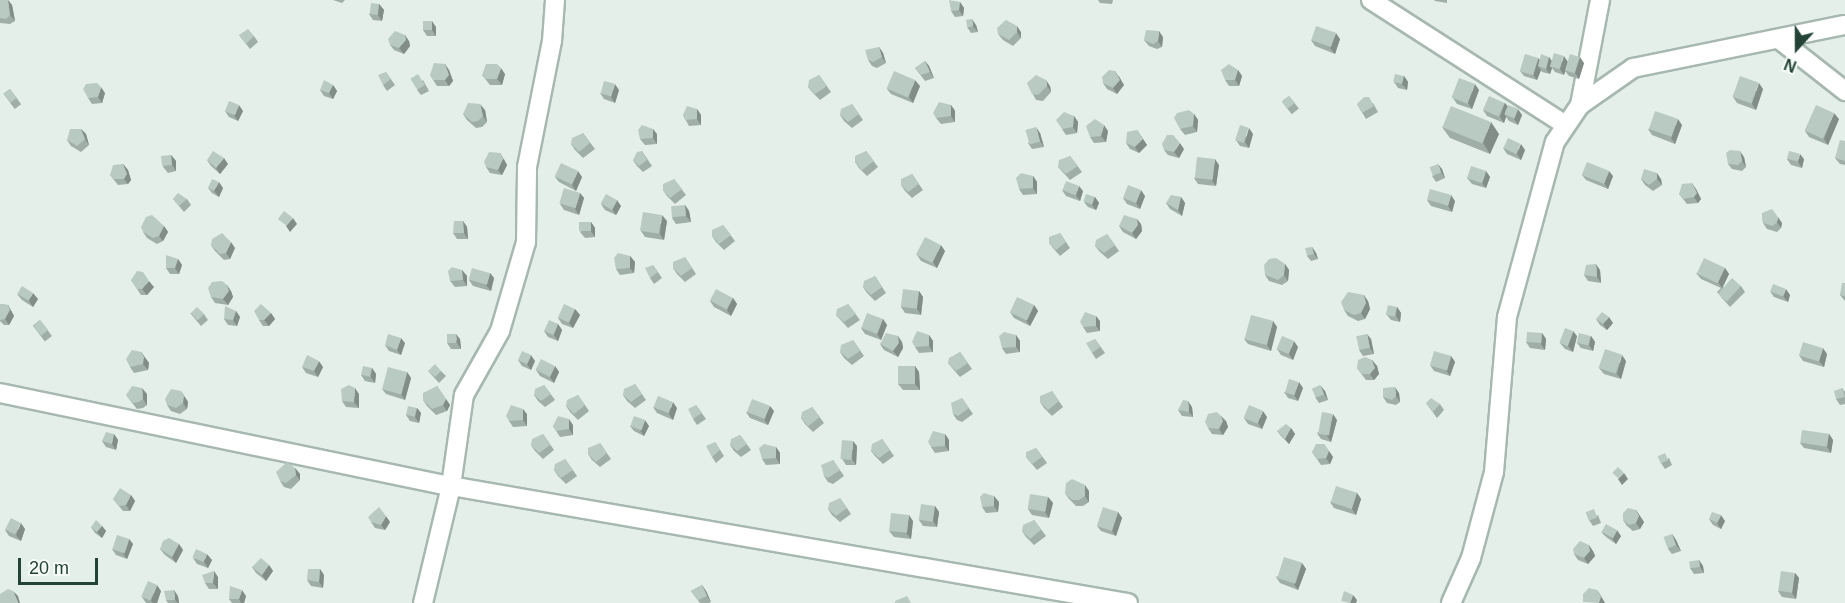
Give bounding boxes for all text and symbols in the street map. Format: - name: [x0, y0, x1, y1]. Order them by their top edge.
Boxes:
- north arrow: [1767, 18, 1827, 78]
- text: N: [1782, 55, 1799, 75]
- scale bar: [21, 546, 100, 584]
- text: 20 m: [29, 558, 69, 578]

